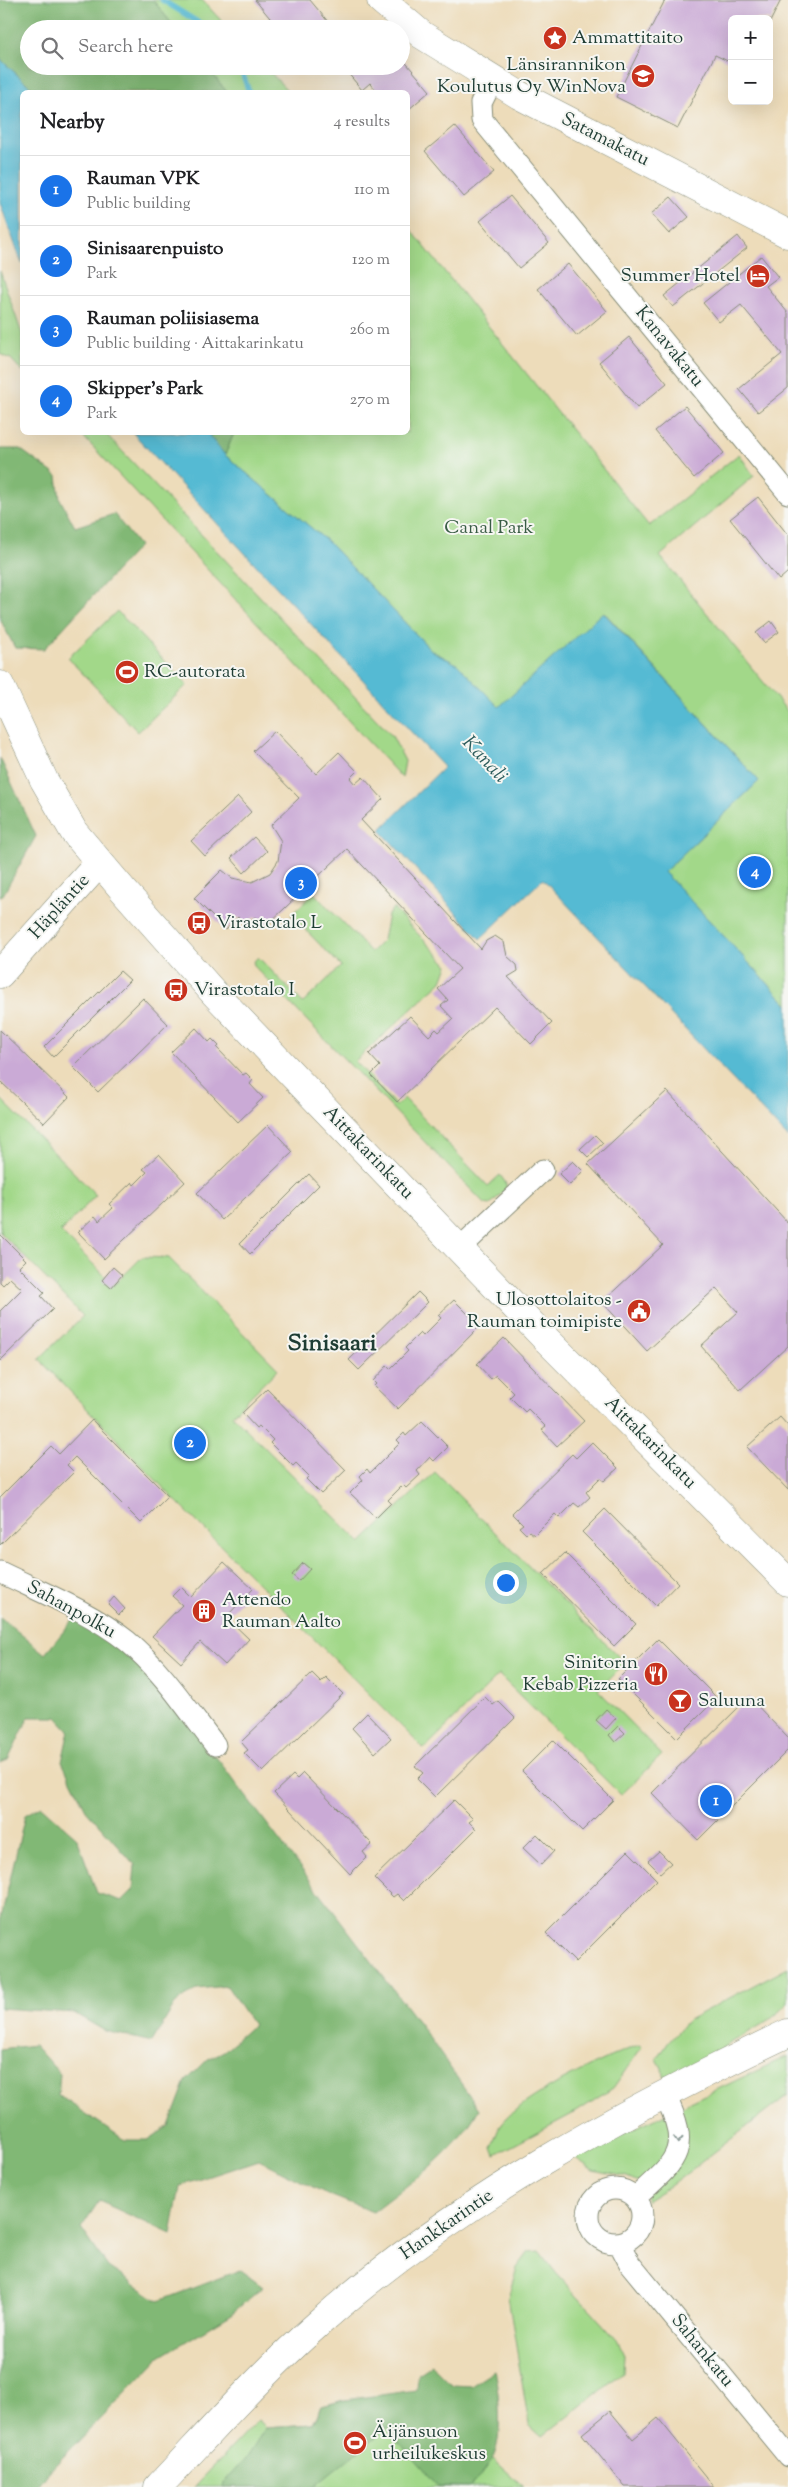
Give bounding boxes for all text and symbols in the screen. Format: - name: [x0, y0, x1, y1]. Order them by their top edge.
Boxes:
- map controls: [728, 15, 773, 105]
- button: +: [728, 15, 773, 60]
- search box: [20, 20, 410, 75]
- place icon: Ammattitaito: [542, 25, 568, 51]
- place label: Ammattitaito: [572, 25, 683, 52]
- icon: search: [38, 34, 66, 62]
- text: Search here: [78, 34, 173, 61]
- place label: Länsirannikon Koulutus Oy WinNova: [437, 52, 626, 101]
- button: −: [728, 60, 773, 105]
- school or university icon: Länsirannikon Koulutus Oy WinNova: [630, 63, 656, 89]
- street label: Satamakatu: [556, 106, 654, 174]
- text: Nearby: [40, 108, 105, 138]
- text: 4 results: [334, 111, 390, 134]
- text: Rauman VPK: [87, 166, 200, 193]
- text: 1: [53, 179, 59, 202]
- text: 110 m: [354, 179, 390, 202]
- text: Public building: [87, 193, 191, 216]
- text: Sinisaarenpuisto: [87, 236, 223, 263]
- text: 2: [52, 249, 60, 272]
- text: 120 m: [352, 249, 390, 272]
- text: Park: [87, 263, 118, 286]
- place label: Summer Hotel: [621, 263, 740, 290]
- hotel icon: Summer Hotel: [745, 263, 771, 289]
- street label: Kanavakatu: [628, 301, 710, 393]
- text: Rauman poliisiasema: [87, 306, 259, 333]
- text: 3: [53, 319, 59, 342]
- text: 260 m: [349, 319, 390, 342]
- text: Public building · Aittakarinkatu: [87, 333, 304, 356]
- text: Skipper's Park: [87, 376, 203, 403]
- text: 4: [52, 389, 60, 412]
- text: 270 m: [350, 389, 390, 412]
- text: Park: [87, 403, 118, 426]
- park label: Canal Park: [444, 515, 534, 542]
- sports icon: RC-autorata: [114, 659, 140, 685]
- place label: RC-autorata: [144, 659, 246, 686]
- water label: Kanali: [454, 730, 514, 790]
- pin: 4: [739, 853, 771, 891]
- pin: 3: [285, 864, 317, 902]
- street label: Häpläntie: [23, 868, 97, 946]
- bus stop icon: Virastotalo L: [186, 910, 212, 936]
- place label: Virastotalo L: [216, 910, 322, 937]
- bus stop icon: Virastotalo I: [163, 977, 189, 1003]
- place label: Virastotalo I: [194, 977, 295, 1004]
- street label: Aittakarinkatu: [316, 1100, 420, 1206]
- place label: Ulosottolaitos - Rauman toimipiste: [467, 1287, 622, 1336]
- public building icon: Ulosottolaitos - Rauman toimipiste: [626, 1298, 652, 1324]
- district label: Sinisaari: [287, 1327, 377, 1361]
- street label: Aittakarinkatu: [598, 1391, 703, 1496]
- pin: 2: [174, 1424, 206, 1462]
- your location: [493, 1570, 519, 1596]
- street label: Sahanpolku: [21, 1574, 121, 1646]
- place label: Attendo Rauman Aalto: [222, 1587, 341, 1636]
- building icon: Attendo Rauman Aalto: [191, 1598, 217, 1624]
- place label: Sinitorin Kebab Pizzeria: [523, 1650, 638, 1699]
- restaurant icon: Sinitorin Kebab Pizzeria: [643, 1661, 669, 1687]
- bar icon: Saluuna: [667, 1688, 693, 1714]
- place label: Saluuna: [698, 1688, 765, 1715]
- pin: 1: [700, 1782, 732, 1820]
- one-way arrow: [673, 2137, 683, 2145]
- street label: Hankkarintie: [395, 2183, 499, 2267]
- street label: Sahankatu: [664, 2308, 740, 2394]
- place label: Äijänsuon urheilukeskus: [372, 2419, 486, 2468]
- sports icon: Äijänsuon urheilukeskus: [342, 2430, 368, 2456]

